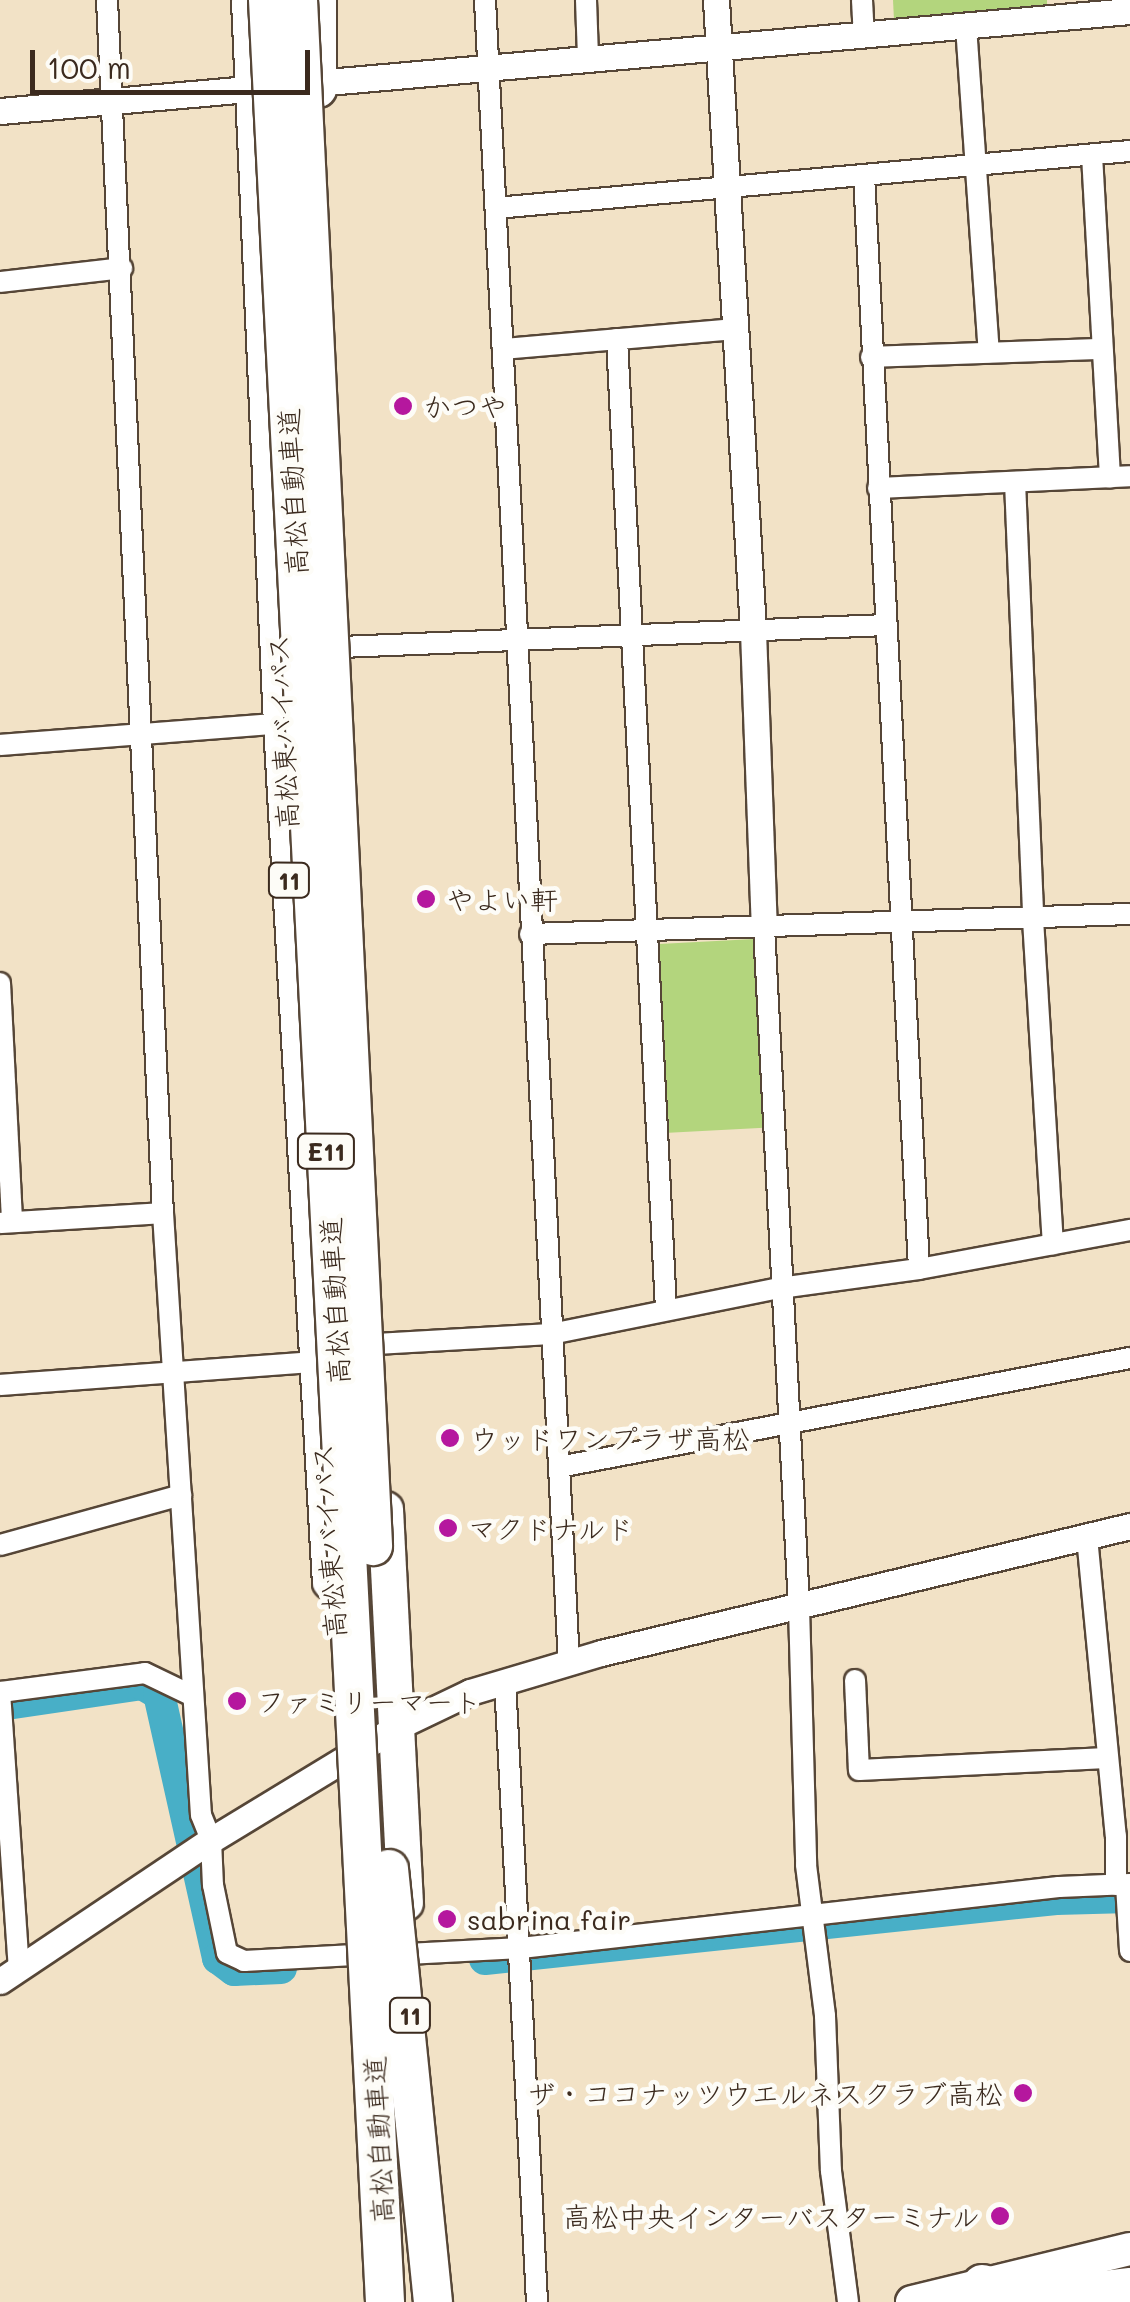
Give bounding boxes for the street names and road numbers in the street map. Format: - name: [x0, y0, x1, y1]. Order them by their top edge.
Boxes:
- street label: 高松自動車道: [271, 407, 313, 577]
- street label: 高松東バイパス: [260, 633, 304, 831]
- road number: 11: [266, 860, 312, 900]
- road number: E11: [296, 1131, 356, 1171]
- street label: 高松自動車道: [313, 1216, 355, 1386]
- street label: 高松東バイパス: [304, 1442, 352, 1640]
- road number: 11: [388, 1995, 432, 2035]
- street label: 高松自動車道: [357, 2055, 399, 2225]

